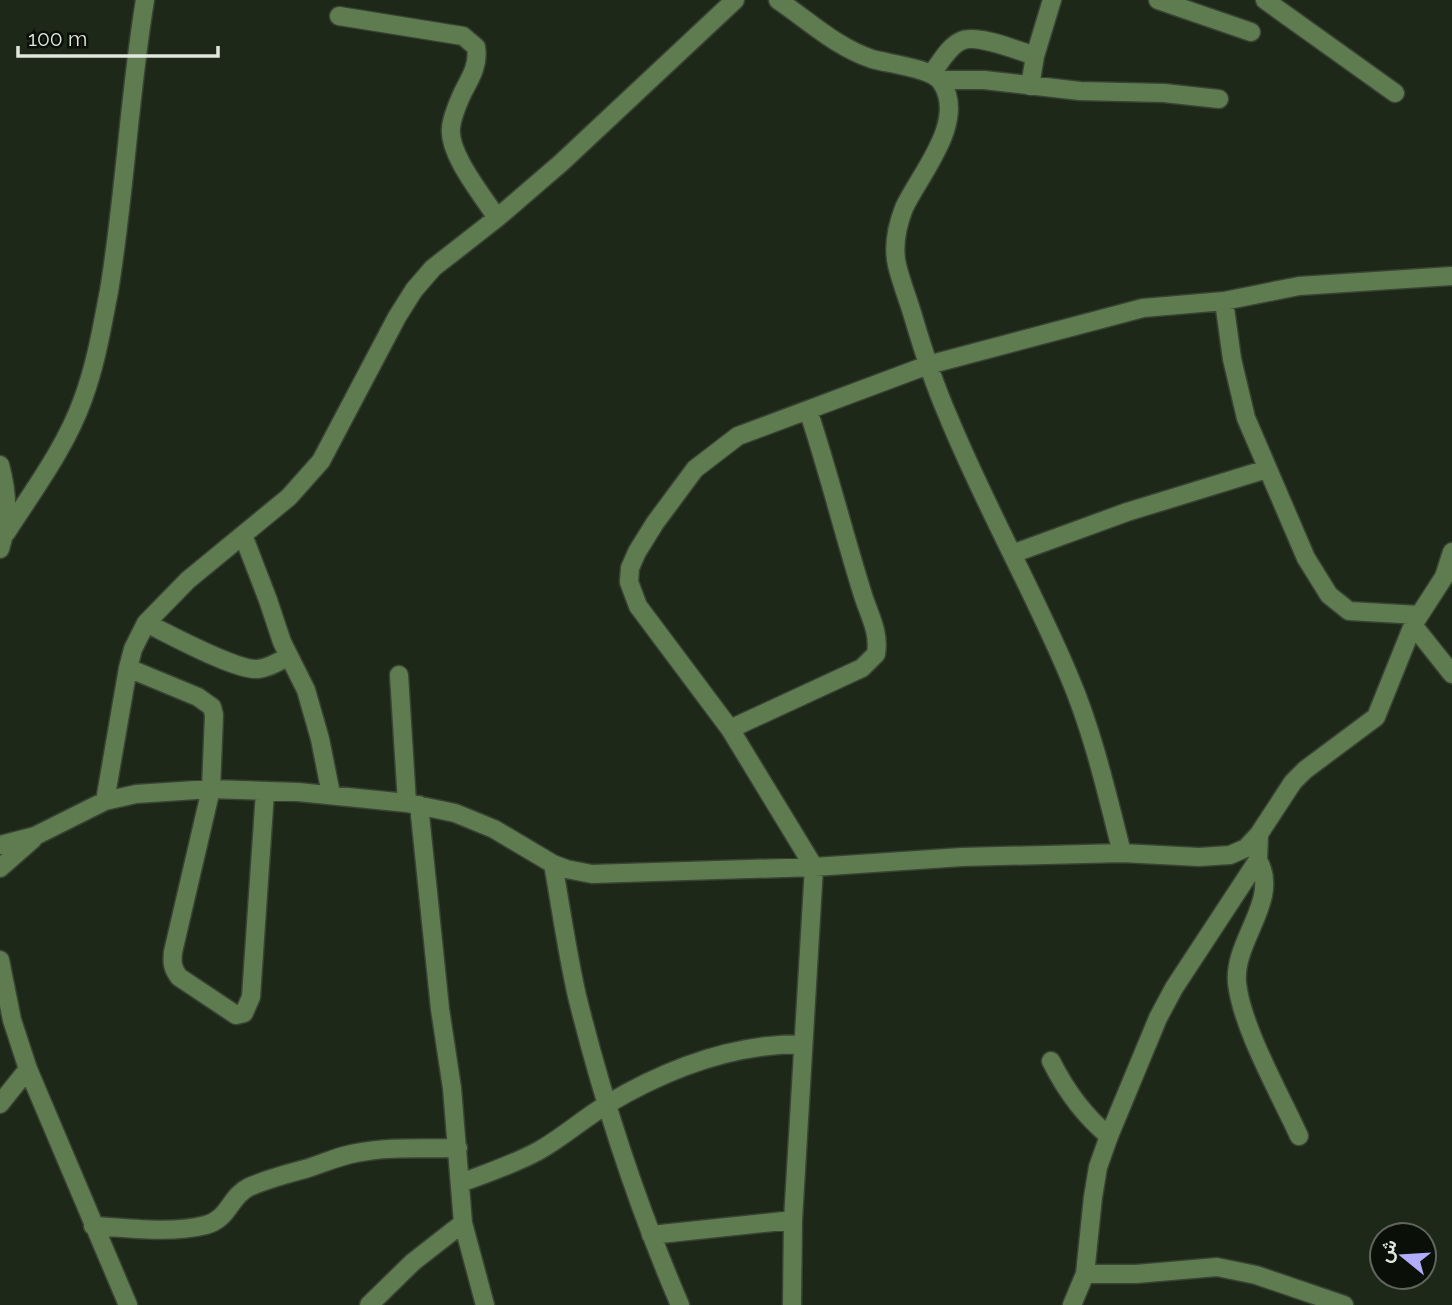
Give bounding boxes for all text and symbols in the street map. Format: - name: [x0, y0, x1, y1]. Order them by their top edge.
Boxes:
- scale bar: [18, 14, 217, 58]
- text: 100 m: [28, 26, 87, 51]
- north arrow: [1368, 1221, 1438, 1291]
- text: ش: [1373, 1236, 1402, 1265]

